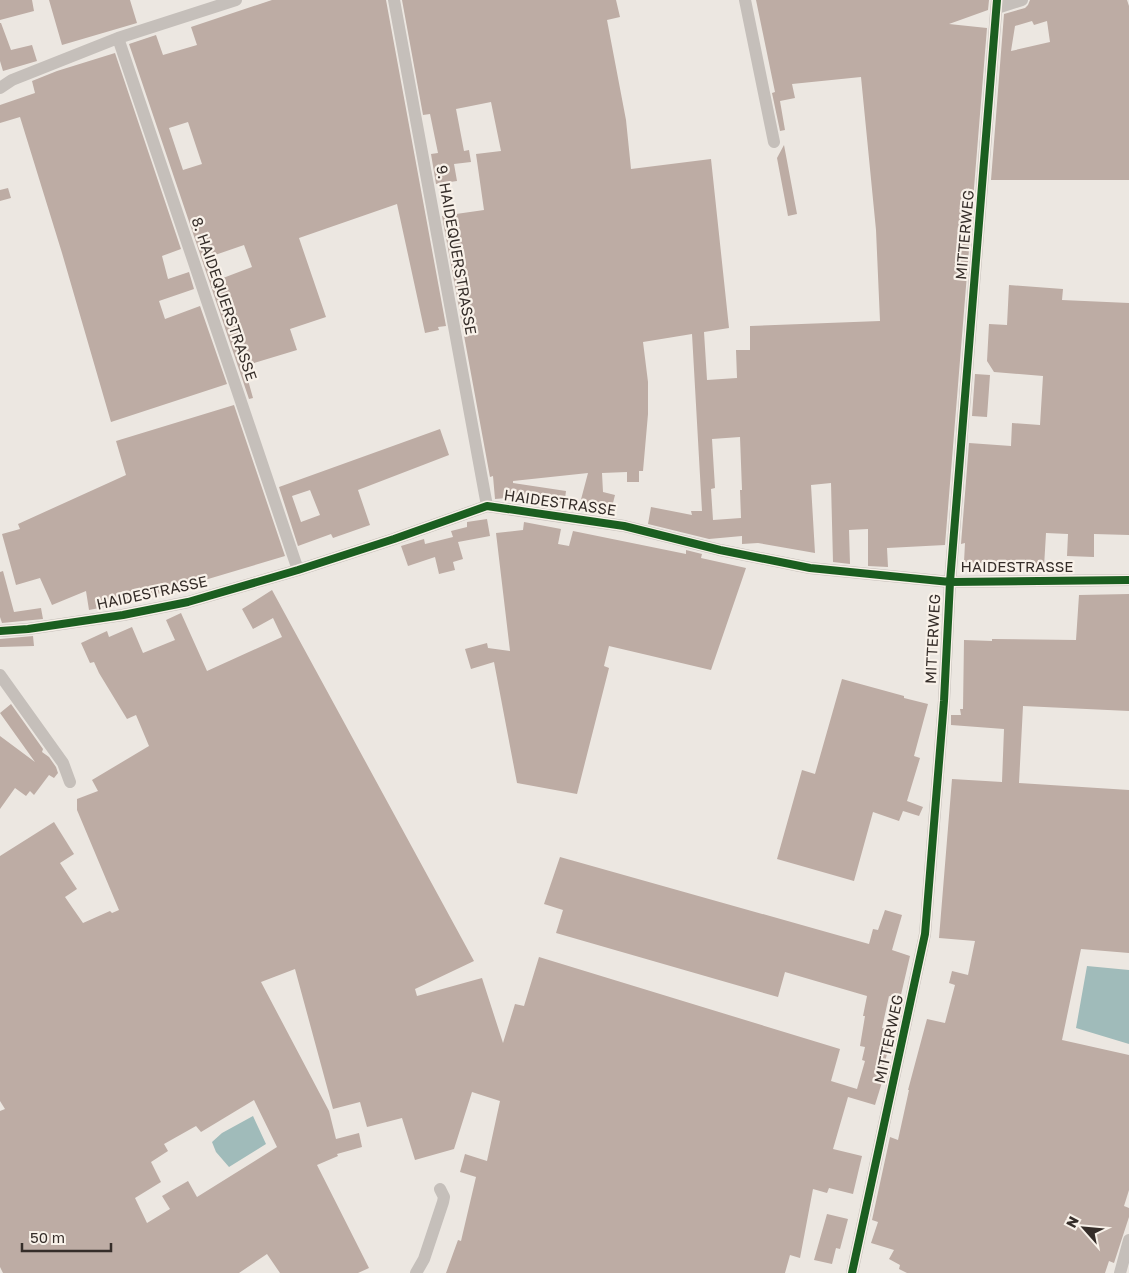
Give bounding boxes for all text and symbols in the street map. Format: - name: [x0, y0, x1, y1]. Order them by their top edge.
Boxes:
- street label: 9. HAIDEQUERSTRASSE: [433, 164, 481, 336]
- street label: MITTERWEG: [951, 189, 977, 281]
- street label: 8. HAIDEQUERSTRASSE: [188, 215, 261, 383]
- street label: HAIDESTRASSE: [503, 485, 617, 519]
- street label: HAIDESTRASSE: [960, 557, 1074, 575]
- street label: HAIDESTRASSE: [95, 571, 209, 613]
- street label: MITTERWEG: [921, 593, 943, 684]
- street label: MITTERWEG: [870, 993, 906, 1085]
- north arrow: [1059, 1203, 1109, 1253]
- text: N: [1062, 1213, 1082, 1230]
- scale bar: [22, 1220, 111, 1252]
- text: 50 m: [30, 1228, 65, 1246]

